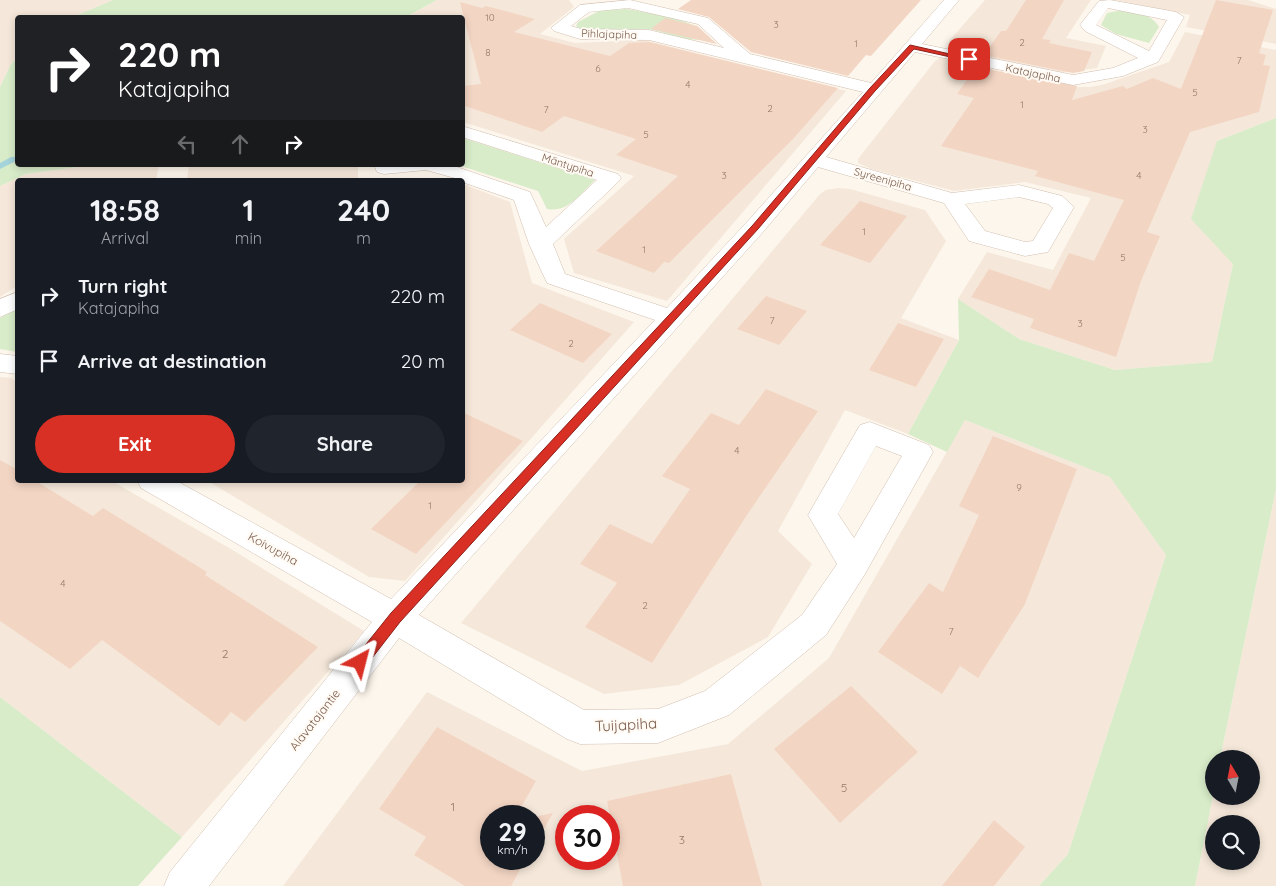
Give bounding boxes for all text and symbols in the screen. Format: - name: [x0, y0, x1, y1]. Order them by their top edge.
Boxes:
- house number: 10: [485, 11, 495, 24]
- house number: 3: [773, 18, 779, 31]
- street label: Pihlajapiha: [581, 26, 637, 42]
- text: 220 m: [118, 32, 221, 76]
- icon: right: [35, 35, 100, 100]
- house number: 2: [1019, 36, 1025, 49]
- house number: 1: [854, 37, 858, 50]
- pin: [948, 38, 990, 80]
- icon: arrive: [955, 45, 983, 73]
- house number: 8: [485, 46, 491, 59]
- house number: 7: [1236, 54, 1242, 67]
- street label: Katajapiha: [1004, 60, 1062, 86]
- house number: 6: [595, 62, 601, 75]
- text: Katajapiha: [118, 75, 230, 103]
- house number: 4: [685, 78, 691, 91]
- house number: 5: [1192, 86, 1198, 99]
- house number: 1: [1020, 98, 1024, 111]
- house number: 2: [767, 102, 773, 115]
- house number: 7: [543, 103, 549, 116]
- house number: 3: [1142, 123, 1148, 136]
- house number: 5: [643, 128, 649, 141]
- icon: left: [173, 130, 201, 158]
- icon: ahead: [226, 130, 254, 158]
- icon: right: [279, 130, 307, 158]
- street label: Mäntypiha: [540, 150, 596, 180]
- street label: Syreenipiha: [852, 164, 914, 194]
- house number: 3: [721, 169, 727, 182]
- house number: 4: [1136, 169, 1142, 182]
- text: 18:58: [90, 191, 160, 229]
- text: 1: [243, 191, 254, 229]
- text: 240: [337, 191, 390, 229]
- house number: 1: [862, 225, 866, 238]
- text: Arrival: [101, 228, 149, 248]
- text: min: [235, 228, 262, 248]
- text: m: [356, 228, 371, 248]
- house number: 1: [642, 243, 646, 256]
- house number: 5: [1120, 251, 1126, 264]
- text: Turn right: [78, 274, 167, 298]
- icon: right: [35, 282, 63, 310]
- text: 220 m: [390, 284, 445, 308]
- text: Katajapiha: [78, 298, 160, 318]
- house number: 7: [769, 314, 775, 327]
- house number: 3: [1077, 317, 1083, 330]
- house number: 2: [568, 337, 574, 350]
- icon: arrive: [35, 347, 63, 375]
- text: Arrive at destination: [78, 349, 267, 373]
- text: 20 m: [401, 349, 445, 373]
- button: Exit: [35, 415, 235, 473]
- button: Share: [245, 415, 445, 473]
- house number: 4: [734, 444, 740, 457]
- house number: 9: [1016, 481, 1022, 494]
- house number: 1: [428, 499, 432, 512]
- street label: Koivupiha: [246, 529, 301, 568]
- house number: 4: [60, 577, 66, 590]
- house number: 2: [642, 599, 648, 612]
- house number: 7: [948, 625, 954, 638]
- position arrow: [333, 635, 385, 687]
- house number: 2: [222, 646, 229, 661]
- street label: Alavatajantie: [286, 686, 343, 753]
- street label: Tuijapiha: [594, 713, 657, 736]
- north arrow: [1205, 750, 1260, 805]
- map controls: [1205, 750, 1260, 870]
- house number: 5: [841, 780, 847, 795]
- house number: 1: [451, 799, 455, 814]
- speed limit sign: 30: [555, 805, 620, 870]
- button: search: [1205, 815, 1260, 870]
- text: 29: [498, 816, 527, 847]
- house number: 3: [679, 832, 685, 847]
- text: km/h: [497, 842, 528, 857]

